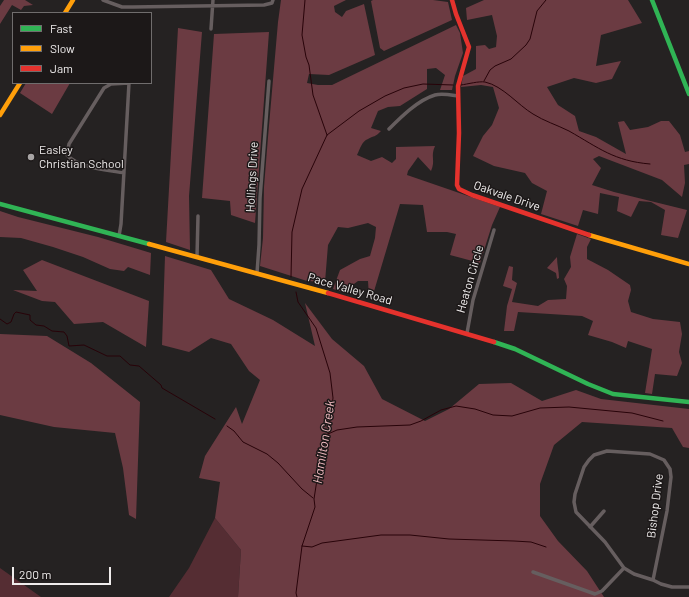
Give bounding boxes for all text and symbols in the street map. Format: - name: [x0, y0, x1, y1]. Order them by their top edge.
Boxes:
- legend: [12, 12, 152, 84]
- text: Fast: [50, 21, 73, 35]
- text: Slow: [50, 41, 75, 55]
- text: Jam: [50, 61, 73, 75]
- street label: Hollings Drive: [243, 141, 261, 213]
- place label: Easley Christian School: [39, 143, 124, 171]
- marker: Easley Christian School: [26, 152, 36, 162]
- street label: Oakvale Drive: [472, 178, 542, 214]
- street label: Heaton Circle: [453, 243, 487, 315]
- street label: Pace Valley Road: [306, 270, 394, 308]
- water label: Hamilton Creek: [310, 399, 338, 485]
- street label: Bishop Drive: [644, 473, 666, 539]
- scale bar: [14, 559, 113, 585]
- text: 200 m: [19, 567, 51, 581]

